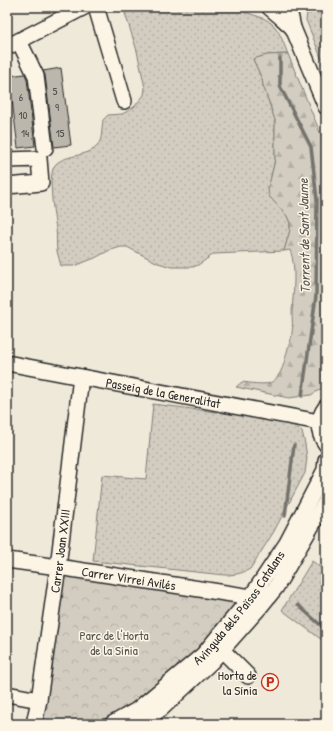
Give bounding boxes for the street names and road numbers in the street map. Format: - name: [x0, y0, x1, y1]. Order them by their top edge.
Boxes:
- street label: Passeig de la Generalitat: [104, 373, 223, 412]
- street label: Carrer Joan XXIII: [45, 508, 74, 594]
- street label: Avinguda dels Països Catalans: [189, 547, 289, 669]
- street label: Carrer Virrei Avilés: [80, 562, 177, 594]

